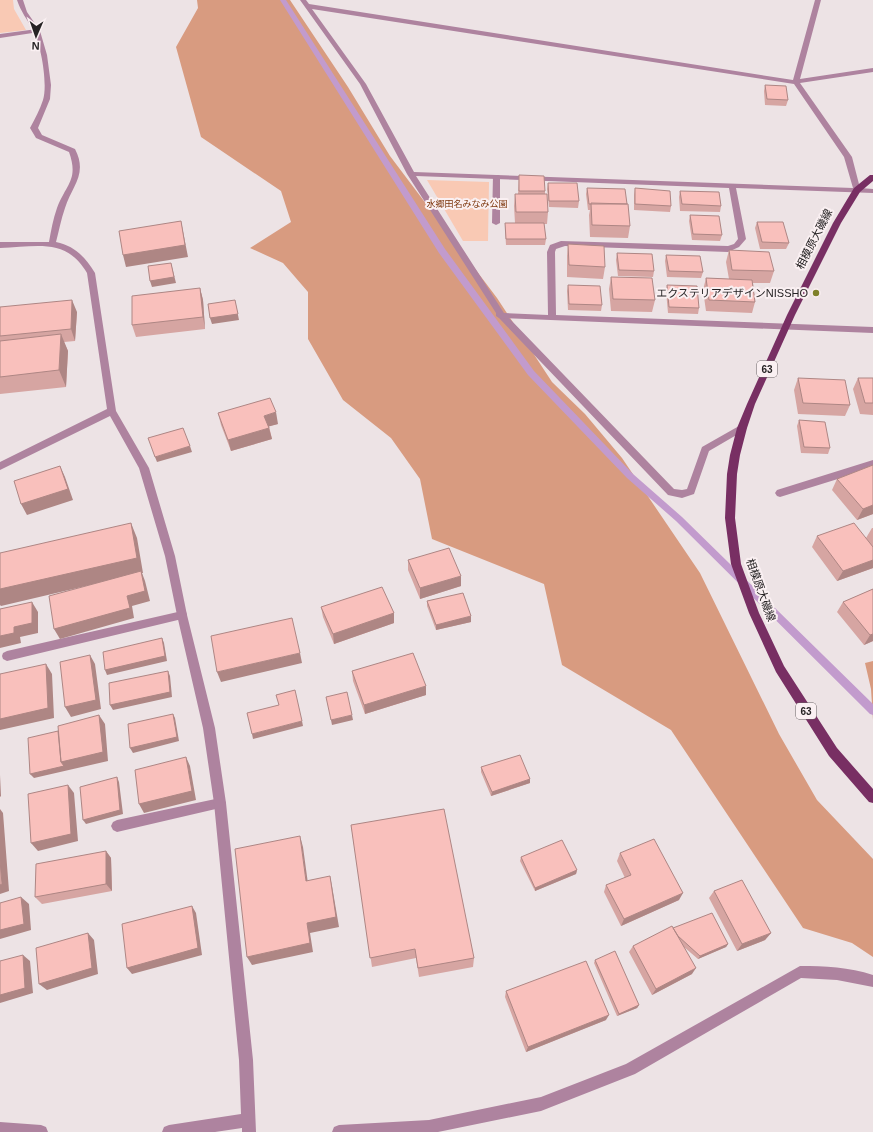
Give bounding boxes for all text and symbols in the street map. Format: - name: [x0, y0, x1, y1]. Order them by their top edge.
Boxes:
- north arrow: [16, 16, 56, 56]
- text: N: [31, 40, 40, 52]
- park label: 水郷田名みなみ公園: [426, 199, 508, 209]
- street label: 相模原大磯線: [794, 207, 834, 271]
- place label: エクステリアデザインNISSHO: [656, 287, 808, 299]
- marker: エクステリアデザインNISSHO: [811, 288, 821, 298]
- road number: 63: [757, 361, 777, 377]
- street label: 相模原大磯線: [744, 557, 778, 623]
- road number: 63: [796, 703, 816, 719]

